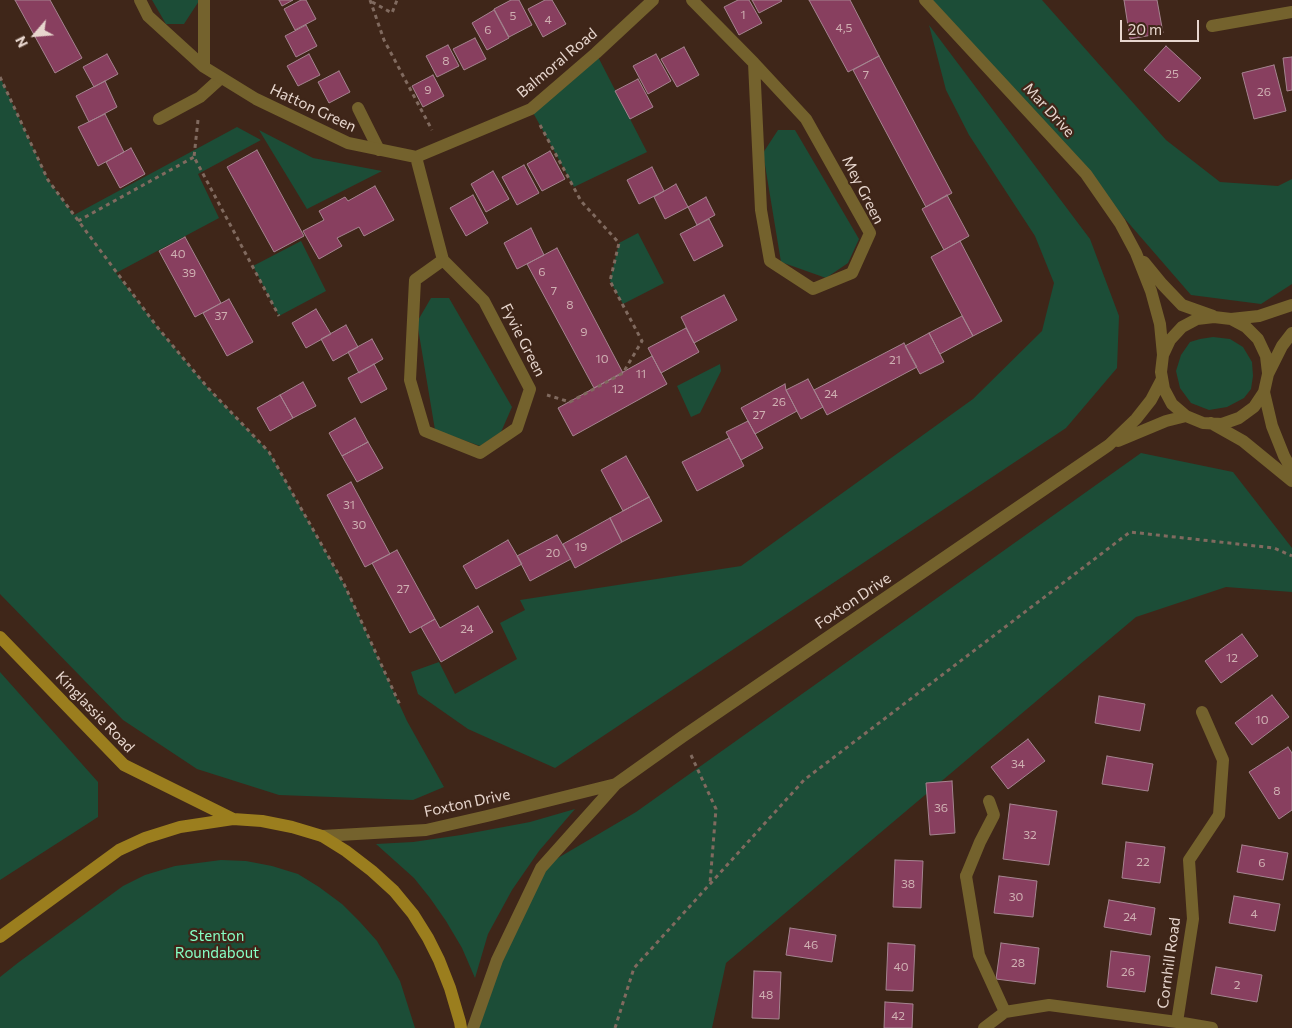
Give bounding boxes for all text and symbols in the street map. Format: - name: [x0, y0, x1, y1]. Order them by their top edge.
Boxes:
- house number: 1: [740, 8, 746, 22]
- house number: 5: [510, 9, 516, 23]
- north arrow: [10, 10, 60, 60]
- scale bar: [1122, 10, 1201, 42]
- house number: 4: [544, 13, 552, 27]
- text: 20 m: [1128, 20, 1162, 38]
- house number: 4,5: [836, 21, 852, 35]
- house number: 6: [484, 23, 492, 37]
- street label: Balmoral Road: [513, 24, 601, 102]
- text: N: [11, 34, 31, 51]
- house number: 8: [442, 54, 450, 68]
- house number: 25: [1165, 67, 1179, 81]
- house number: 7: [863, 68, 869, 82]
- street label: Mar Drive: [1020, 79, 1078, 141]
- street label: Hatton Green: [267, 80, 359, 136]
- house number: 9: [424, 83, 432, 97]
- house number: 26: [1257, 85, 1271, 99]
- street label: Mey Green: [838, 153, 888, 227]
- house number: 40: [170, 247, 186, 261]
- house number: 6: [538, 265, 546, 279]
- house number: 39: [182, 266, 196, 280]
- house number: 7: [551, 284, 557, 298]
- house number: 8: [566, 298, 574, 312]
- street label: Fyvie Green: [497, 300, 549, 380]
- house number: 37: [214, 309, 228, 323]
- house number: 9: [580, 325, 588, 339]
- house number: 10: [596, 352, 608, 366]
- house number: 21: [889, 353, 901, 367]
- house number: 11: [636, 367, 646, 381]
- house number: 12: [612, 382, 624, 396]
- house number: 24: [824, 387, 838, 401]
- house number: 26: [772, 395, 786, 409]
- house number: 27: [753, 408, 765, 422]
- house number: 31: [343, 498, 355, 512]
- house number: 30: [352, 518, 366, 532]
- house number: 19: [575, 540, 587, 554]
- house number: 20: [546, 546, 560, 560]
- street label: Foxton Drive: [812, 569, 894, 633]
- house number: 27: [397, 582, 409, 596]
- house number: 24: [460, 622, 474, 636]
- house number: 12: [1226, 651, 1238, 665]
- street label: Kinglassie Road: [52, 668, 138, 756]
- house number: 10: [1256, 713, 1268, 727]
- house number: 34: [1011, 757, 1025, 771]
- house number: 8: [1273, 784, 1281, 798]
- street label: Foxton Drive: [422, 785, 512, 821]
- house number: 36: [934, 801, 948, 815]
- house number: 32: [1023, 828, 1037, 842]
- house number: 22: [1136, 855, 1150, 869]
- house number: 6: [1258, 856, 1266, 870]
- house number: 38: [901, 877, 915, 891]
- house number: 30: [1009, 890, 1023, 904]
- house number: 4: [1250, 907, 1258, 921]
- house number: 24: [1123, 910, 1137, 924]
- street label: Cornhill Road: [1154, 916, 1184, 1010]
- park label: Stenton Roundabout: [175, 927, 259, 962]
- house number: 46: [804, 938, 818, 952]
- house number: 28: [1011, 956, 1025, 970]
- house number: 40: [893, 960, 909, 974]
- house number: 26: [1121, 965, 1135, 979]
- house number: 2: [1234, 978, 1240, 992]
- house number: 48: [759, 988, 773, 1002]
- house number: 42: [891, 1009, 905, 1023]

